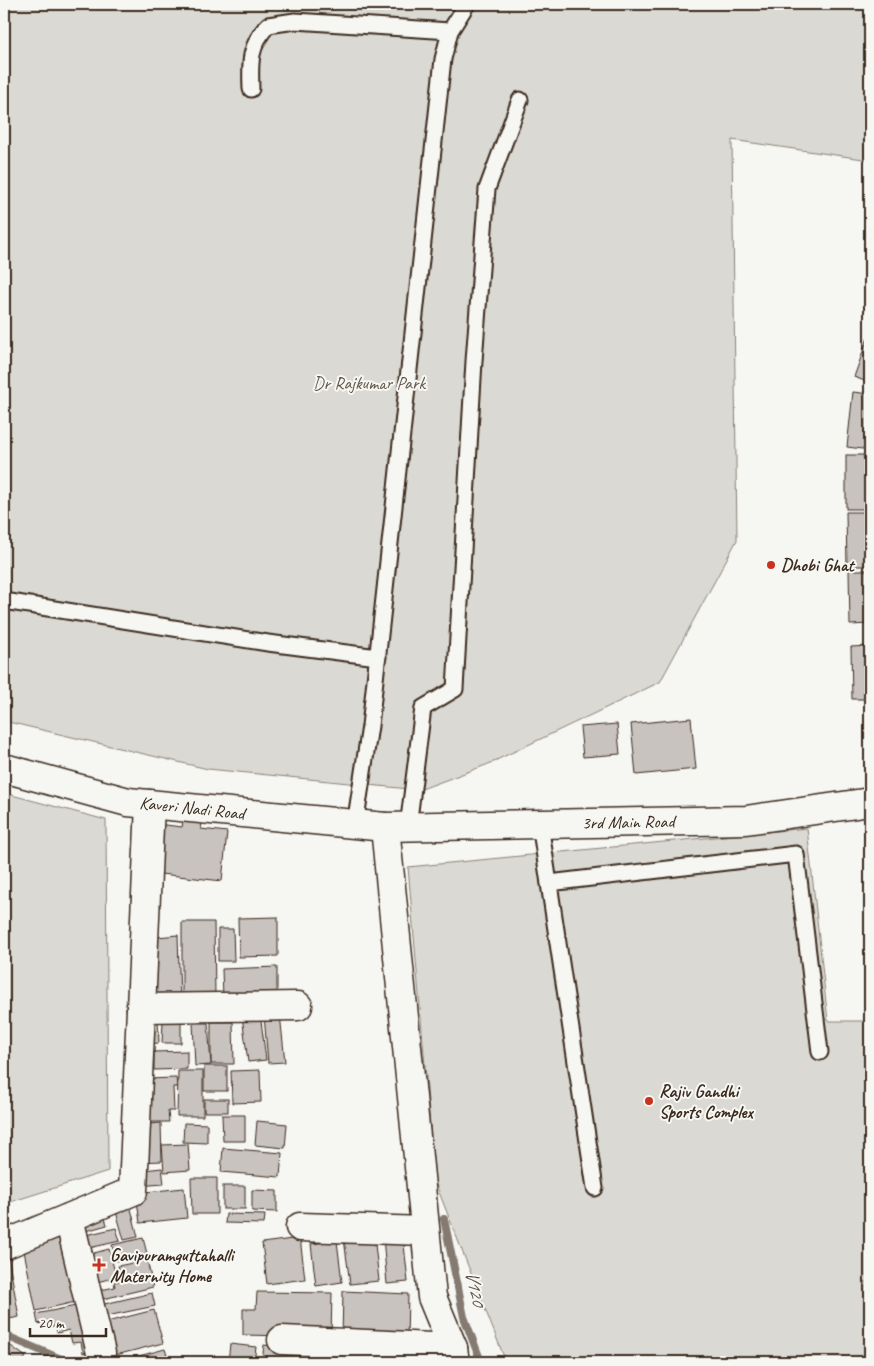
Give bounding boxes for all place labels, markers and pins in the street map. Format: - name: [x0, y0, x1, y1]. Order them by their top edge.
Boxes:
- place label: Dhobi Ghat: [781, 554, 856, 576]
- marker: Dhobi Ghat: [765, 559, 777, 571]
- place label: Rajiv Gandhi Sports Complex: [659, 1080, 754, 1123]
- marker: Rajiv Gandhi Sports Complex: [643, 1095, 655, 1107]
- place label: Gavipuramguttahalli Maternity Home: [110, 1244, 236, 1287]
- marker: Gavipuramguttahalli Maternity Home: [92, 1258, 106, 1272]

